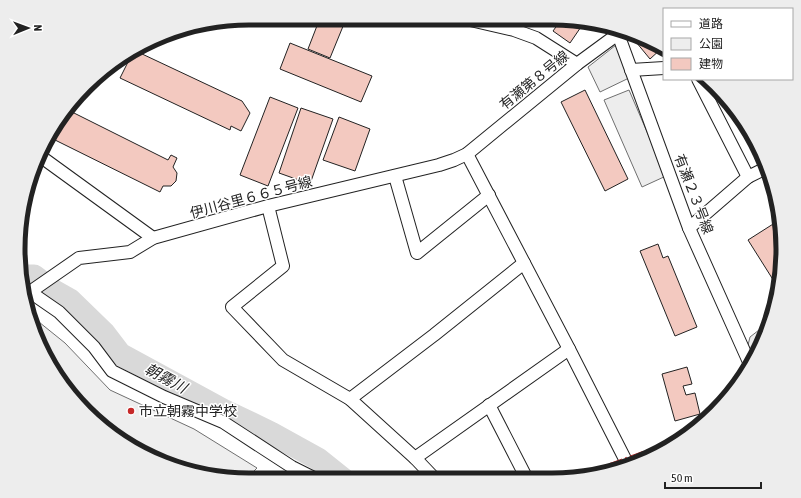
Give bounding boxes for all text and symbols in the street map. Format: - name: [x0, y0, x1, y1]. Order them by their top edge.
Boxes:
- north arrow: [8, 8, 48, 48]
- legend: [663, 8, 793, 80]
- text: 道路: [699, 17, 723, 31]
- text: N: [32, 24, 44, 31]
- text: 公園: [699, 37, 723, 51]
- street label: 有瀬第８号線: [496, 47, 572, 113]
- text: 建物: [699, 57, 723, 71]
- street label: 有瀬２３号線: [671, 152, 717, 236]
- street label: 伊川谷里６６５号線: [188, 173, 314, 221]
- water label: 朝霧川: [142, 360, 192, 397]
- place label: 市立朝霧中学校: [139, 403, 237, 419]
- marker: 市立朝霧中学校: [126, 406, 136, 416]
- scale bar: [665, 464, 761, 490]
- text: 50 m: [671, 471, 693, 485]

